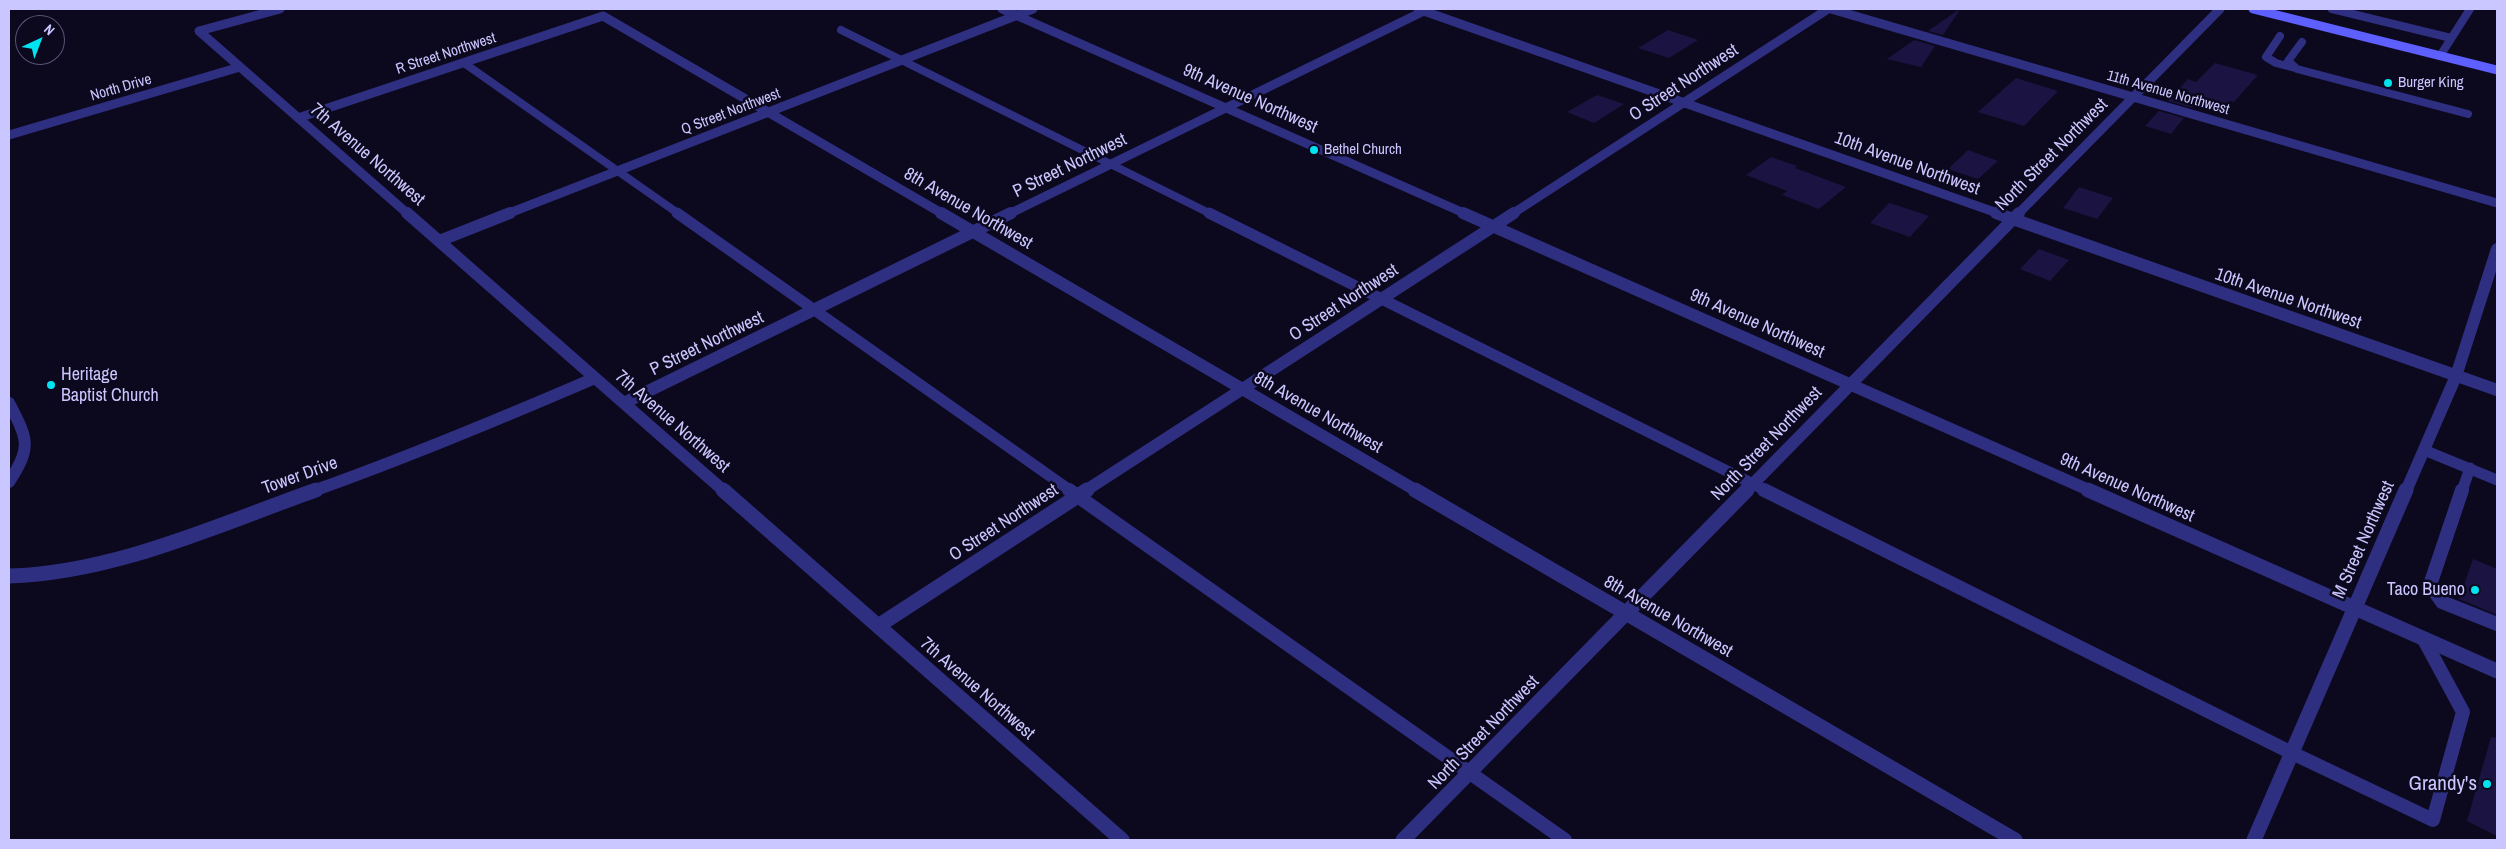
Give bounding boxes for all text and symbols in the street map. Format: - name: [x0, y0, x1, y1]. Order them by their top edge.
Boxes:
- north arrow: [15, 15, 65, 65]
- text: N: [40, 20, 59, 39]
- street label: R Street Northwest: [394, 29, 498, 79]
- street label: O Street Northwest: [1625, 40, 1743, 126]
- street label: 9th Avenue Northwest: [1179, 60, 1321, 138]
- street label: 11th Avenue Northwest: [2105, 67, 2231, 119]
- street label: North Drive: [88, 71, 154, 105]
- place label: Burger King: [2398, 74, 2464, 92]
- marker: Burger King: [2382, 77, 2394, 89]
- street label: Q Street Northwest: [679, 85, 783, 139]
- street label: North Street Northwest: [1991, 94, 2113, 216]
- street label: 7th Avenue Northwest: [305, 99, 429, 211]
- street label: 10th Avenue Northwest: [1831, 128, 1983, 200]
- street label: P Street Northwest: [1010, 129, 1130, 203]
- place label: Bethel Church: [1324, 141, 1402, 159]
- marker: Bethel Church: [1308, 144, 1320, 156]
- street label: 8th Avenue Northwest: [900, 163, 1036, 255]
- street label: O Street Northwest: [1285, 260, 1403, 346]
- street label: 10th Avenue Northwest: [2212, 264, 2364, 334]
- street label: 9th Avenue Northwest: [1686, 285, 1828, 363]
- street label: P Street Northwest: [647, 307, 767, 381]
- place label: Heritage Baptist Church: [61, 364, 159, 406]
- street label: 7th Avenue Northwest: [610, 366, 734, 478]
- street label: 8th Avenue Northwest: [1250, 367, 1386, 459]
- marker: Heritage Baptist Church: [45, 379, 57, 391]
- street label: North Street Northwest: [1707, 383, 1827, 505]
- street label: 9th Avenue Northwest: [2056, 449, 2198, 527]
- street label: Tower Drive: [259, 452, 341, 500]
- street label: M Street Northwest: [2328, 478, 2400, 602]
- street label: O Street Northwest: [945, 480, 1063, 566]
- street label: 8th Avenue Northwest: [1600, 571, 1736, 663]
- place label: Taco Bueno: [2387, 579, 2465, 601]
- marker: Taco Bueno: [2469, 584, 2481, 596]
- street label: 7th Avenue Northwest: [915, 633, 1039, 745]
- street label: North Street Northwest: [1424, 672, 1544, 794]
- place label: Grandy's: [2409, 771, 2477, 797]
- marker: Grandy's: [2481, 778, 2493, 790]

